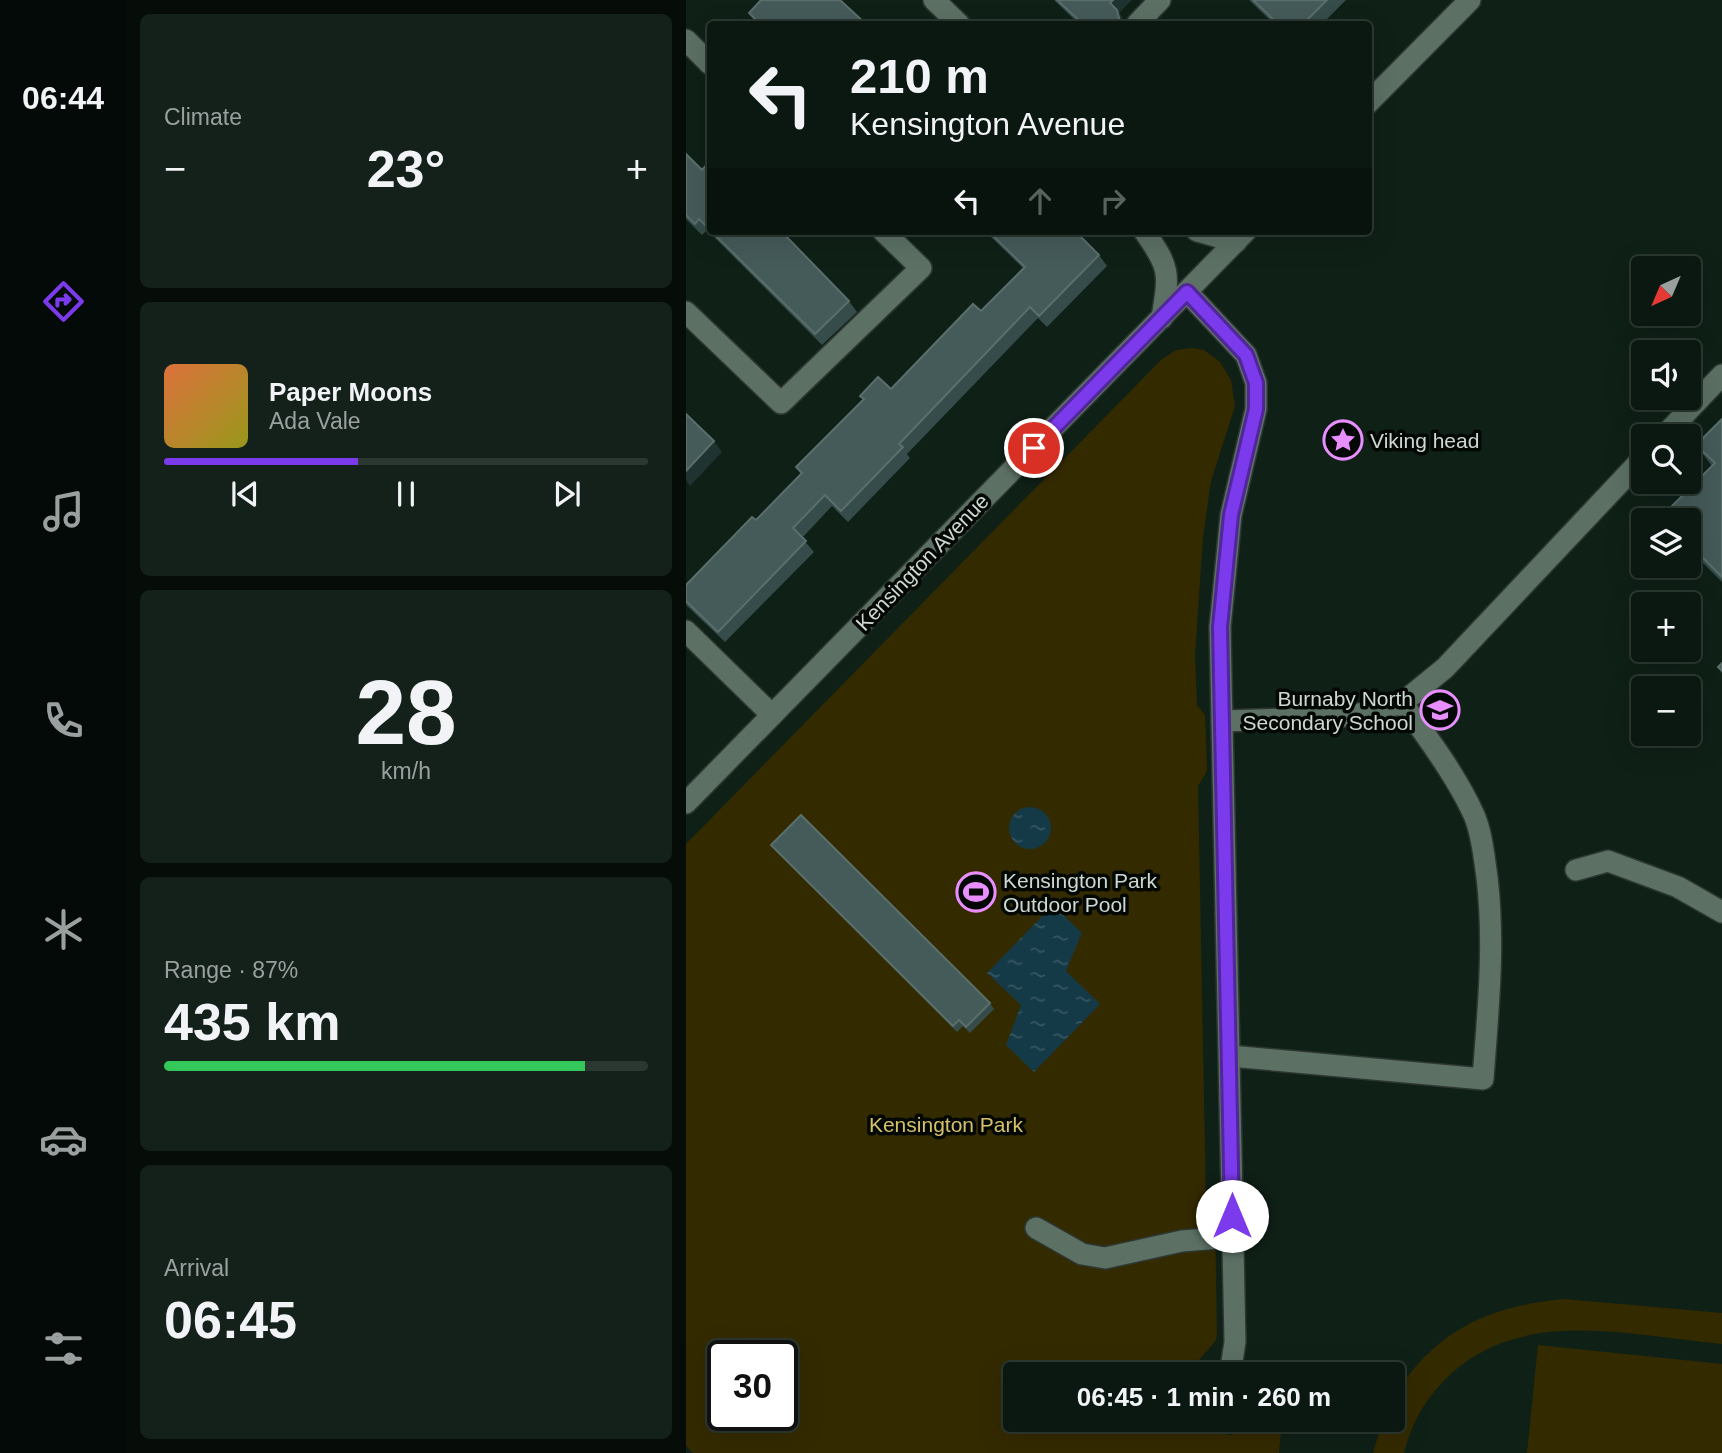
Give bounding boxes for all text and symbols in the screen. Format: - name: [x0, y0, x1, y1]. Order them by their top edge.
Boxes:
- icon: left: [735, 49, 826, 140]
- text: 210 m: [850, 49, 989, 103]
- text: 06:44: [22, 80, 104, 116]
- text: Climate: [164, 104, 242, 130]
- text: Kensington Avenue: [850, 106, 1125, 142]
- text: 23°: [367, 140, 445, 198]
- text: −: [164, 148, 186, 190]
- text: +: [626, 148, 648, 190]
- icon: left: [948, 182, 986, 220]
- icon: ahead: [1021, 182, 1059, 220]
- icon: right: [1094, 182, 1132, 220]
- north arrow: [1631, 256, 1701, 326]
- map controls: [1631, 256, 1701, 746]
- icon: directions: [39, 277, 88, 326]
- button: sound: [1631, 340, 1701, 410]
- text: Paper Moons: [269, 377, 432, 407]
- text: Ada Vale: [269, 408, 361, 434]
- pin: [1004, 418, 1064, 478]
- place icon: Viking head: [1322, 419, 1364, 461]
- button: search: [1631, 424, 1701, 494]
- icon: arrive: [1015, 429, 1053, 467]
- place label: Viking head: [1370, 429, 1479, 452]
- icon: previous: [226, 475, 264, 513]
- icon: pause: [387, 475, 425, 513]
- icon: next: [548, 475, 586, 513]
- icon: music: [39, 487, 88, 536]
- street label: Kensington Avenue: [851, 489, 993, 635]
- button: layers: [1631, 508, 1701, 578]
- button: +: [1631, 592, 1701, 662]
- text: 28: [355, 662, 457, 763]
- button: −: [1631, 676, 1701, 746]
- place label: Burnaby North Secondary School: [1243, 687, 1413, 734]
- school or university icon: Burnaby North Secondary School: [1419, 689, 1461, 731]
- icon: phone: [39, 696, 88, 745]
- text: km/h: [381, 758, 431, 784]
- place label: Kensington Park Outdoor Pool: [1003, 869, 1158, 916]
- sports icon: Kensington Park Outdoor Pool: [955, 871, 997, 913]
- icon: climate: [39, 905, 88, 954]
- text: Range · 87%: [164, 957, 298, 983]
- text: 435 km: [164, 993, 340, 1051]
- park label: Kensington Park: [869, 1113, 1024, 1136]
- icon: car: [39, 1115, 88, 1164]
- position arrow: [1195, 1179, 1269, 1253]
- text: Arrival: [164, 1255, 229, 1281]
- text: 06:45: [164, 1291, 297, 1349]
- icon: filters: [39, 1324, 88, 1373]
- speed limit sign: 30: [707, 1340, 798, 1431]
- text: 06:45 · 1 min · 260 m: [1077, 1382, 1331, 1412]

